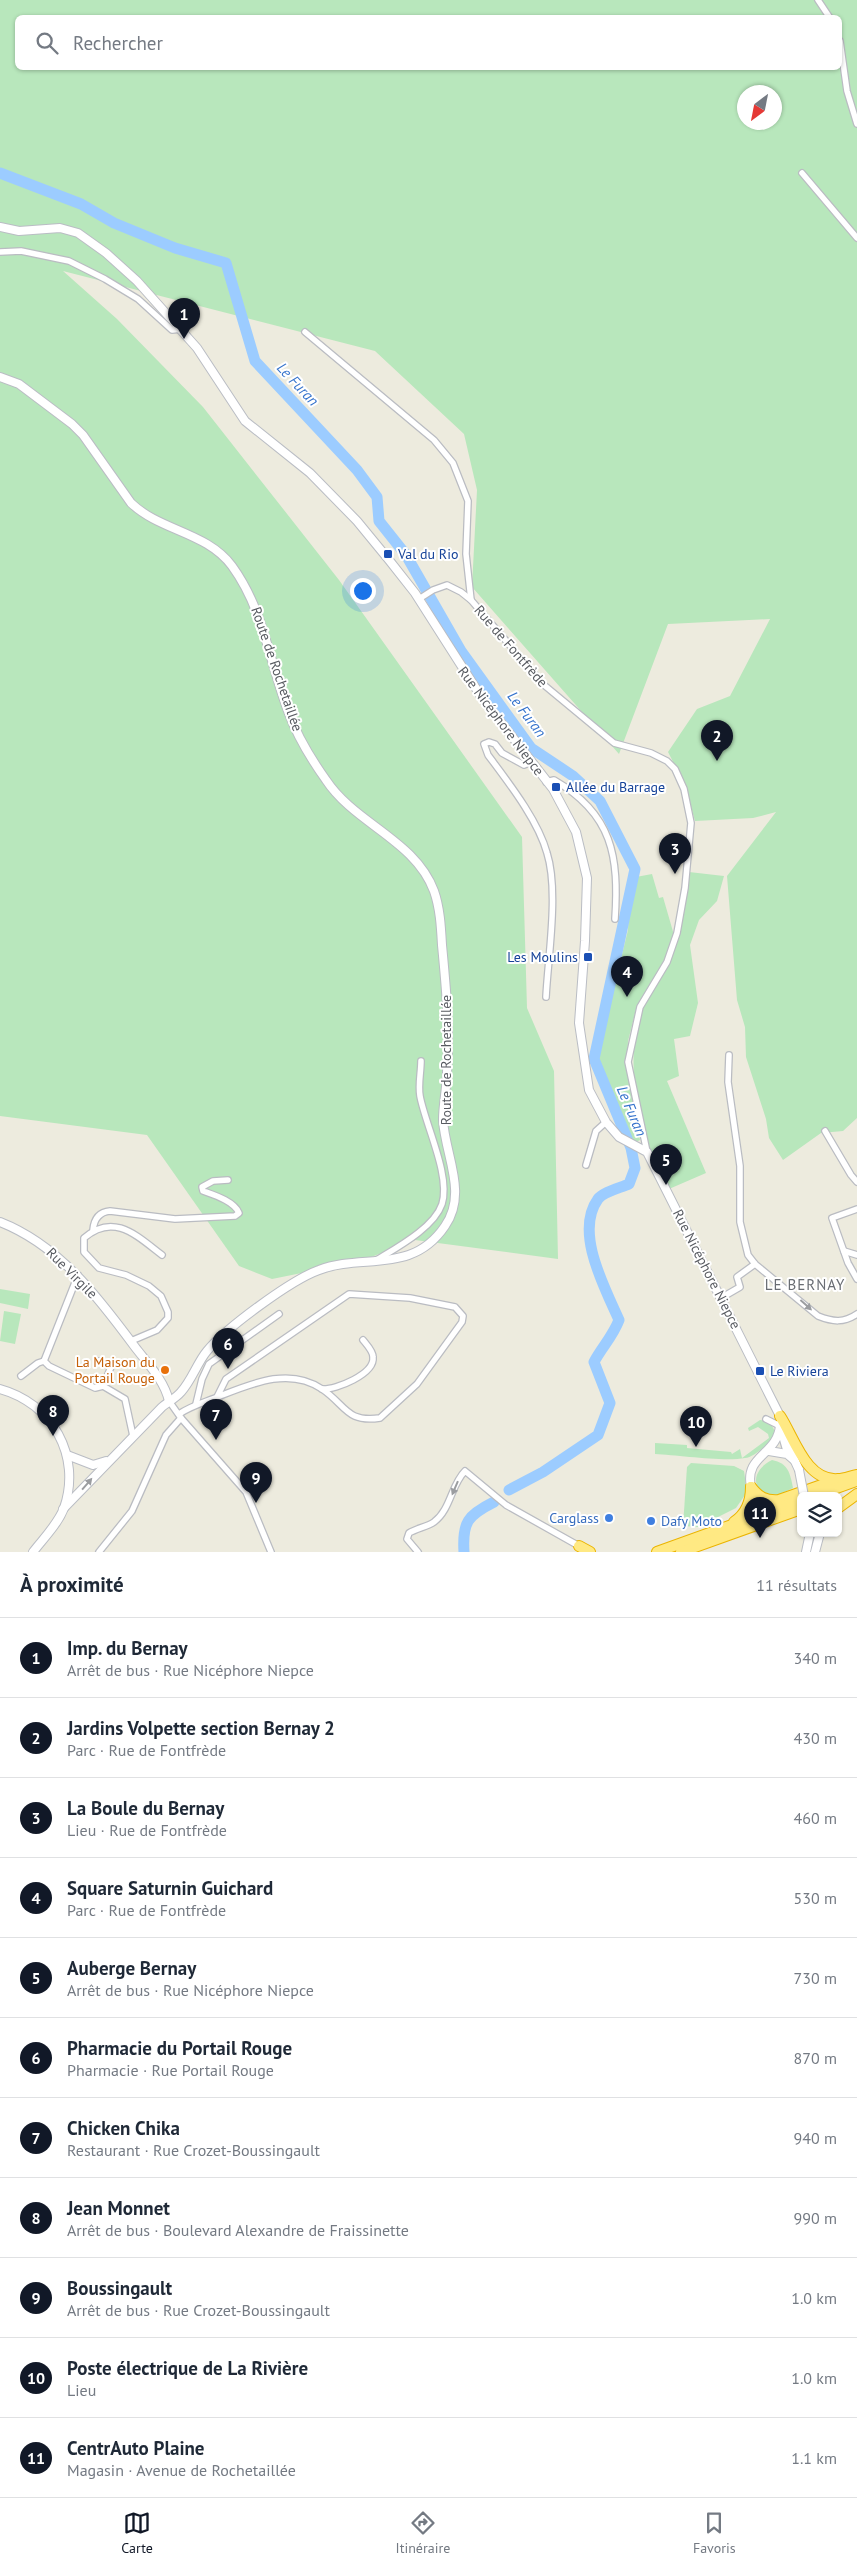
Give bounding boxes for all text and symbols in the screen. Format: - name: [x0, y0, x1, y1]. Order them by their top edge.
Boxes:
- search box: [15, 15, 842, 70]
- icon: search: [33, 29, 61, 57]
- text: Rechercher: [73, 31, 163, 55]
- north arrow: [737, 85, 782, 130]
- pin: 1: [168, 298, 200, 339]
- water label: Le Furan: [273, 358, 323, 410]
- place label: Val du Rio: [397, 545, 458, 563]
- marker: Val du Rio: [382, 548, 394, 560]
- your location: [350, 578, 376, 604]
- street label: Rue de Fontfrède: [470, 601, 552, 691]
- street label: Route de Rochetaillée: [247, 604, 307, 734]
- street label: Rue Nicéphore Niepce: [454, 663, 548, 779]
- water label: Le Furan: [503, 687, 551, 741]
- pin: 2: [701, 720, 733, 761]
- place label: Allée du Barrage: [566, 778, 665, 796]
- marker: Allée du Barrage: [550, 781, 562, 793]
- pin: 3: [659, 833, 691, 874]
- place label: Les Moulins: [507, 948, 578, 966]
- marker: Les Moulins: [582, 951, 594, 963]
- pin: 4: [611, 956, 643, 997]
- street label: Route de Rochetaillée: [437, 995, 455, 1125]
- water label: Le Furan: [613, 1083, 651, 1139]
- pin: 5: [650, 1144, 682, 1185]
- street label: Rue Nicéphore Niepce: [669, 1206, 745, 1332]
- street label: Rue Virgile: [43, 1244, 101, 1302]
- district label: LE BERNAY: [765, 1275, 845, 1294]
- one-way arrow: [800, 1299, 812, 1311]
- pin: 6: [212, 1328, 244, 1369]
- place label: La Maison du Portail Rouge: [74, 1353, 155, 1387]
- place label: Le Riviera: [770, 1362, 829, 1380]
- marker: La Maison du Portail Rouge: [159, 1364, 171, 1376]
- marker: Le Riviera: [754, 1365, 766, 1377]
- pin: 8: [37, 1395, 69, 1436]
- pin: 7: [200, 1399, 232, 1440]
- pin: 10: [680, 1406, 712, 1447]
- pin: 9: [240, 1462, 272, 1503]
- one-way arrow: [81, 1479, 93, 1491]
- one-way arrow: [450, 1481, 458, 1495]
- map controls: [797, 1492, 842, 1537]
- button: layers: [797, 1492, 842, 1537]
- pin: 11: [744, 1497, 776, 1538]
- place label: Carglass: [549, 1509, 599, 1527]
- marker: Carglass: [603, 1512, 615, 1524]
- place label: Dafy Moto: [661, 1512, 722, 1530]
- marker: Dafy Moto: [645, 1515, 657, 1527]
- text: À proximité: [20, 1571, 124, 1598]
- text: 11 résultats: [756, 1575, 837, 1595]
- text: Imp. du Bernay: [67, 1636, 188, 1660]
- text: 1: [31, 1648, 41, 1668]
- text: 340 m: [794, 1648, 837, 1668]
- text: Arrêt de bus · Rue Nicéphore Niepce: [67, 1660, 314, 1680]
- text: Jardins Volpette section Bernay 2: [67, 1716, 335, 1740]
- text: 2: [31, 1728, 41, 1748]
- text: 430 m: [794, 1728, 837, 1748]
- text: Parc · Rue de Fontfrède: [67, 1740, 226, 1760]
- text: La Boule du Bernay: [67, 1796, 224, 1820]
- text: 3: [31, 1808, 41, 1828]
- text: 460 m: [794, 1808, 837, 1828]
- text: Lieu · Rue de Fontfrède: [67, 1820, 227, 1840]
- text: Square Saturnin Guichard: [67, 1876, 273, 1900]
- text: 4: [31, 1888, 41, 1908]
- text: 530 m: [794, 1888, 837, 1908]
- text: Parc · Rue de Fontfrède: [67, 1900, 226, 1920]
- text: Auberge Bernay: [67, 1956, 196, 1980]
- text: 5: [31, 1968, 41, 1988]
- text: 730 m: [794, 1968, 837, 1988]
- text: Arrêt de bus · Rue Nicéphore Niepce: [67, 1980, 314, 2000]
- text: Pharmacie du Portail Rouge: [67, 2036, 292, 2060]
- text: 6: [31, 2048, 41, 2068]
- text: 870 m: [794, 2048, 837, 2068]
- text: Pharmacie · Rue Portail Rouge: [67, 2060, 274, 2080]
- text: Chicken Chika: [67, 2116, 180, 2140]
- text: 7: [31, 2128, 41, 2148]
- text: 940 m: [794, 2128, 837, 2148]
- text: Restaurant · Rue Crozet-Boussingault: [67, 2140, 320, 2160]
- text: Jean Monnet: [67, 2196, 170, 2220]
- text: 8: [31, 2208, 41, 2228]
- text: 990 m: [794, 2208, 837, 2228]
- text: Arrêt de bus · Boulevard Alexandre de Fraissinette: [67, 2220, 409, 2240]
- text: Boussingault: [67, 2276, 172, 2300]
- text: 9: [31, 2288, 41, 2308]
- text: 1.0 km: [791, 2288, 837, 2308]
- text: Arrêt de bus · Rue Crozet-Boussingault: [67, 2300, 330, 2320]
- text: Poste électrique de La Rivière: [67, 2356, 308, 2380]
- text: 10: [27, 2368, 45, 2388]
- text: 1.0 km: [791, 2368, 837, 2388]
- text: Lieu: [67, 2380, 96, 2400]
- text: CentrAuto Plaine: [67, 2436, 205, 2460]
- text: 11: [27, 2448, 45, 2468]
- text: 1.1 km: [791, 2448, 837, 2468]
- text: Magasin · Avenue de Rochetaillée: [67, 2460, 296, 2480]
- tab: Carte: [121, 2509, 153, 2557]
- tab: Itinéraire: [396, 2509, 450, 2557]
- tab: Favoris: [693, 2509, 736, 2557]

